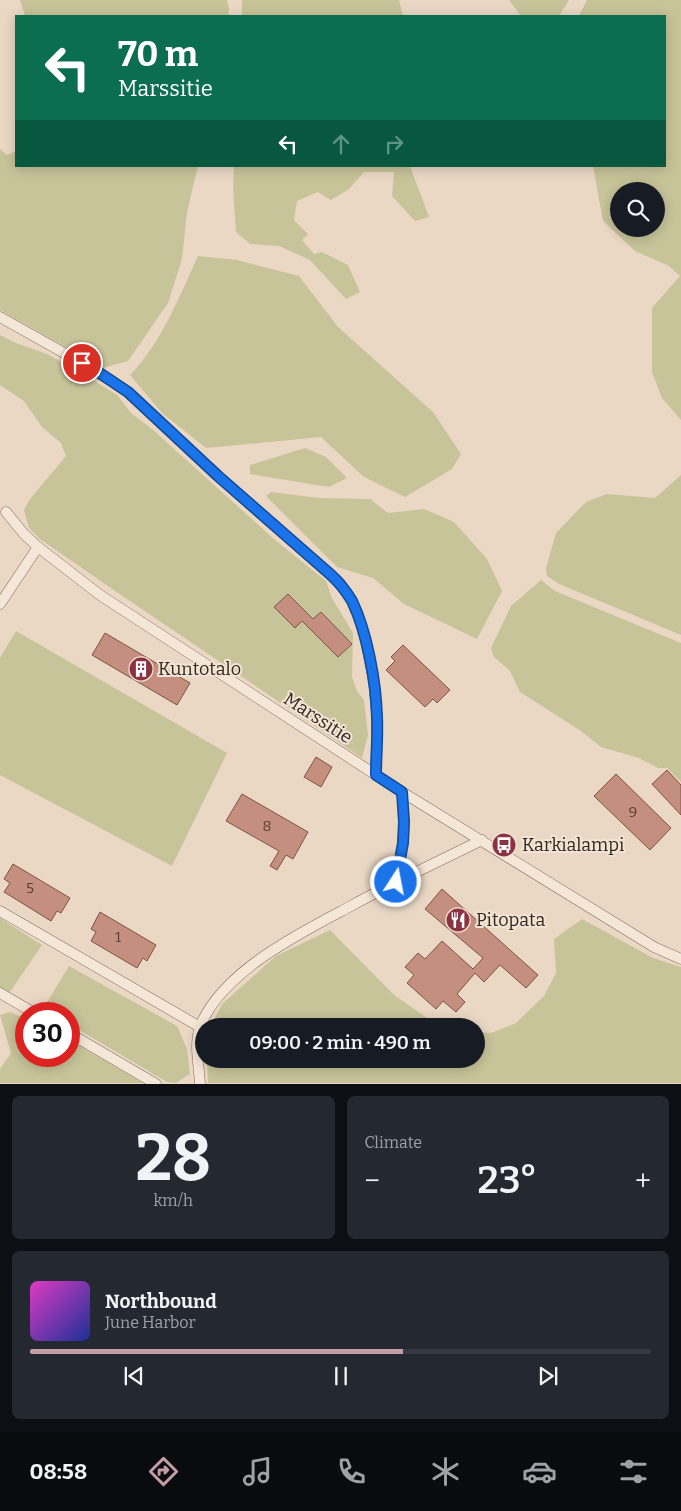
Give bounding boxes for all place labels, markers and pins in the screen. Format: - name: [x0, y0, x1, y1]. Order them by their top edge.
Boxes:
- pin: [61, 342, 103, 384]
- building icon: Kuntotalo: [128, 656, 154, 682]
- place label: Kuntotalo: [158, 658, 241, 680]
- bus stop icon: Karkialampi: [491, 832, 517, 858]
- place label: Karkialampi: [522, 834, 624, 856]
- restaurant icon: Pitopata: [445, 907, 471, 933]
- place label: Pitopata: [476, 909, 545, 931]

